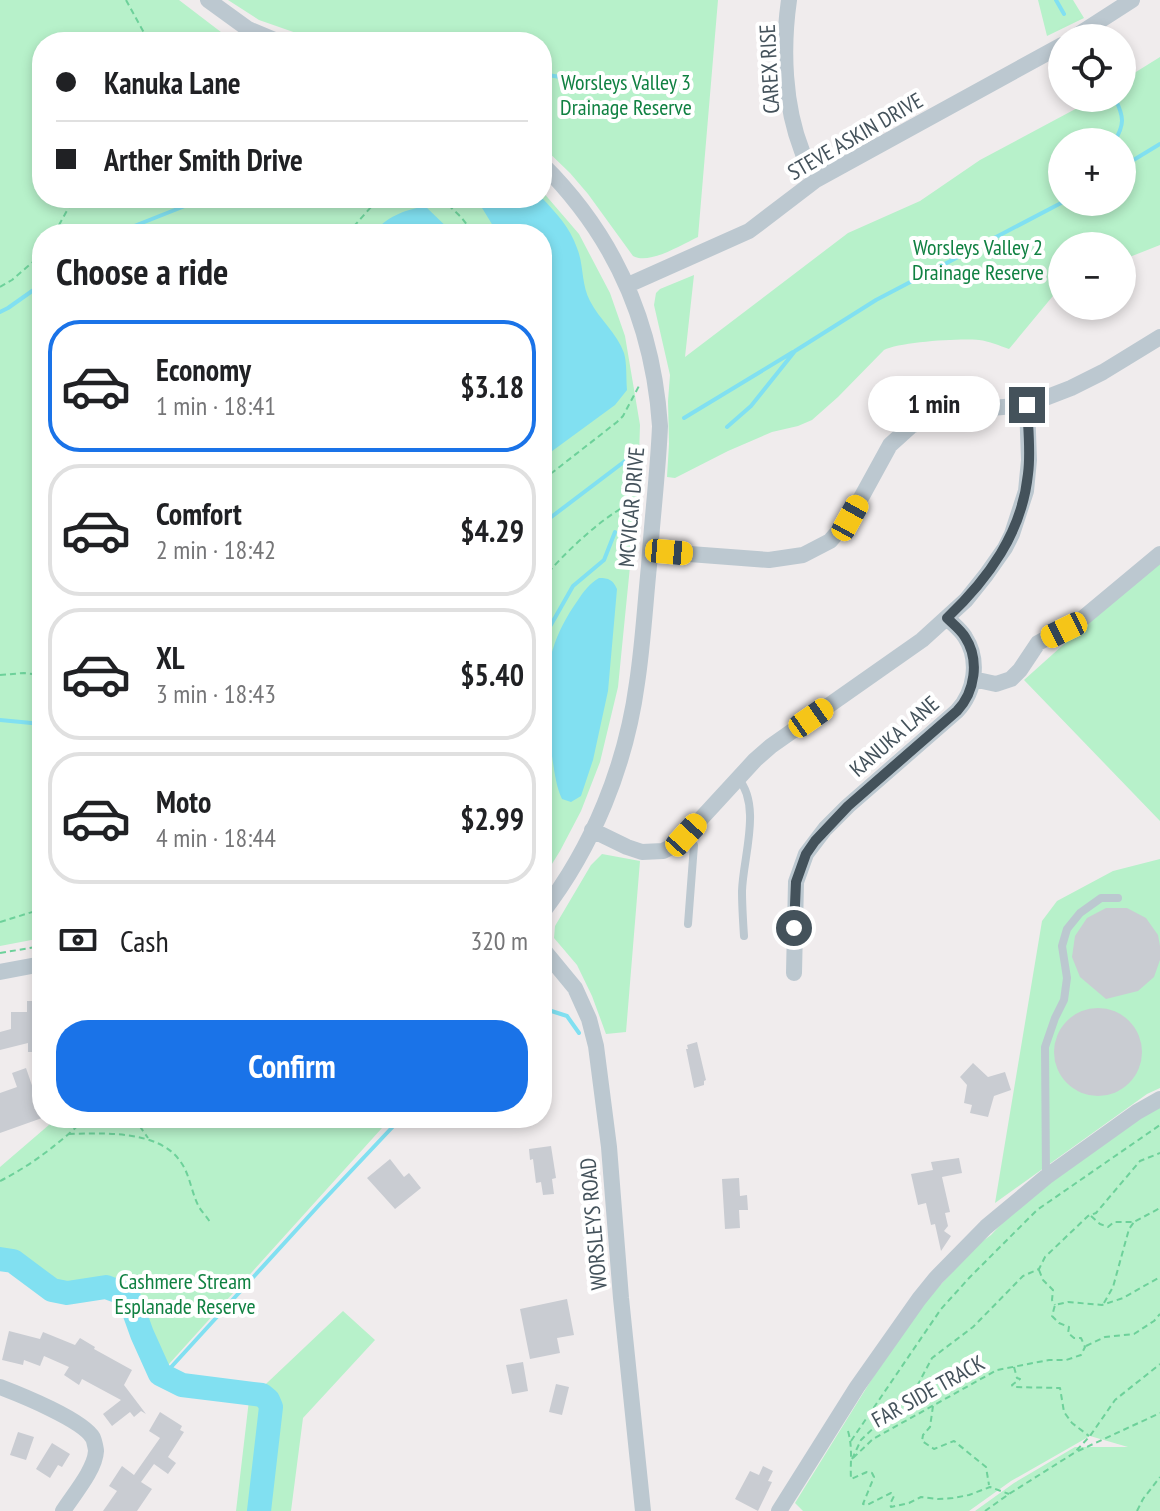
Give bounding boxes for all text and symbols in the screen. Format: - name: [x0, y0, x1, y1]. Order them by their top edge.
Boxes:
- street label: CAREX RISE: [753, 24, 785, 114]
- map controls: [1048, 24, 1136, 320]
- button: locate: [1048, 24, 1136, 112]
- text: Kanuka Lane: [104, 63, 241, 102]
- park label: Worsleys Valley 3 Drainage Reserve: [560, 68, 692, 121]
- street label: STEVE ASKIN DRIVE: [782, 86, 928, 186]
- button: +: [1048, 128, 1136, 216]
- text: Arther Smith Drive: [104, 140, 303, 179]
- button: −: [1048, 232, 1136, 320]
- park label: Worsleys Valley 2 Drainage Reserve: [912, 233, 1044, 286]
- text: Choose a ride: [56, 248, 228, 295]
- icon: car: [60, 350, 132, 422]
- text: Economy: [156, 350, 251, 389]
- text: $3.18: [460, 367, 524, 406]
- callout: 1 min: [867, 377, 999, 433]
- text: 1 min: [908, 387, 960, 420]
- route end: [1009, 387, 1045, 423]
- text: 1 min · 18:41: [156, 389, 276, 422]
- street label: MCVICAR DRIVE: [612, 446, 650, 568]
- car: [828, 491, 872, 545]
- icon: car: [60, 494, 132, 566]
- text: Comfort: [156, 494, 242, 533]
- text: $4.29: [460, 511, 524, 550]
- text: 2 min · 18:42: [156, 533, 276, 566]
- car: [644, 538, 694, 566]
- car: [1037, 609, 1091, 651]
- icon: car: [60, 638, 132, 710]
- text: XL: [156, 638, 185, 677]
- text: $5.40: [460, 655, 524, 694]
- text: 3 min · 18:43: [156, 677, 276, 710]
- street label: KANUKA LANE: [843, 689, 945, 783]
- car: [784, 694, 838, 742]
- icon: car: [60, 782, 132, 854]
- text: Moto: [156, 782, 211, 821]
- text: $2.99: [460, 799, 524, 838]
- car: [661, 809, 711, 861]
- text: 4 min · 18:44: [156, 821, 276, 854]
- route start: [776, 910, 812, 946]
- icon: cash: [56, 918, 100, 962]
- text: Cash: [120, 921, 169, 960]
- text: 320 m: [470, 924, 528, 957]
- button: Confirm: [56, 1020, 528, 1112]
- street label: WORSLEYS ROAD: [573, 1157, 613, 1291]
- park label: Cashmere Stream Esplanade Reserve: [114, 1267, 256, 1320]
- street label: FAR SIDE TRACK: [867, 1348, 990, 1434]

